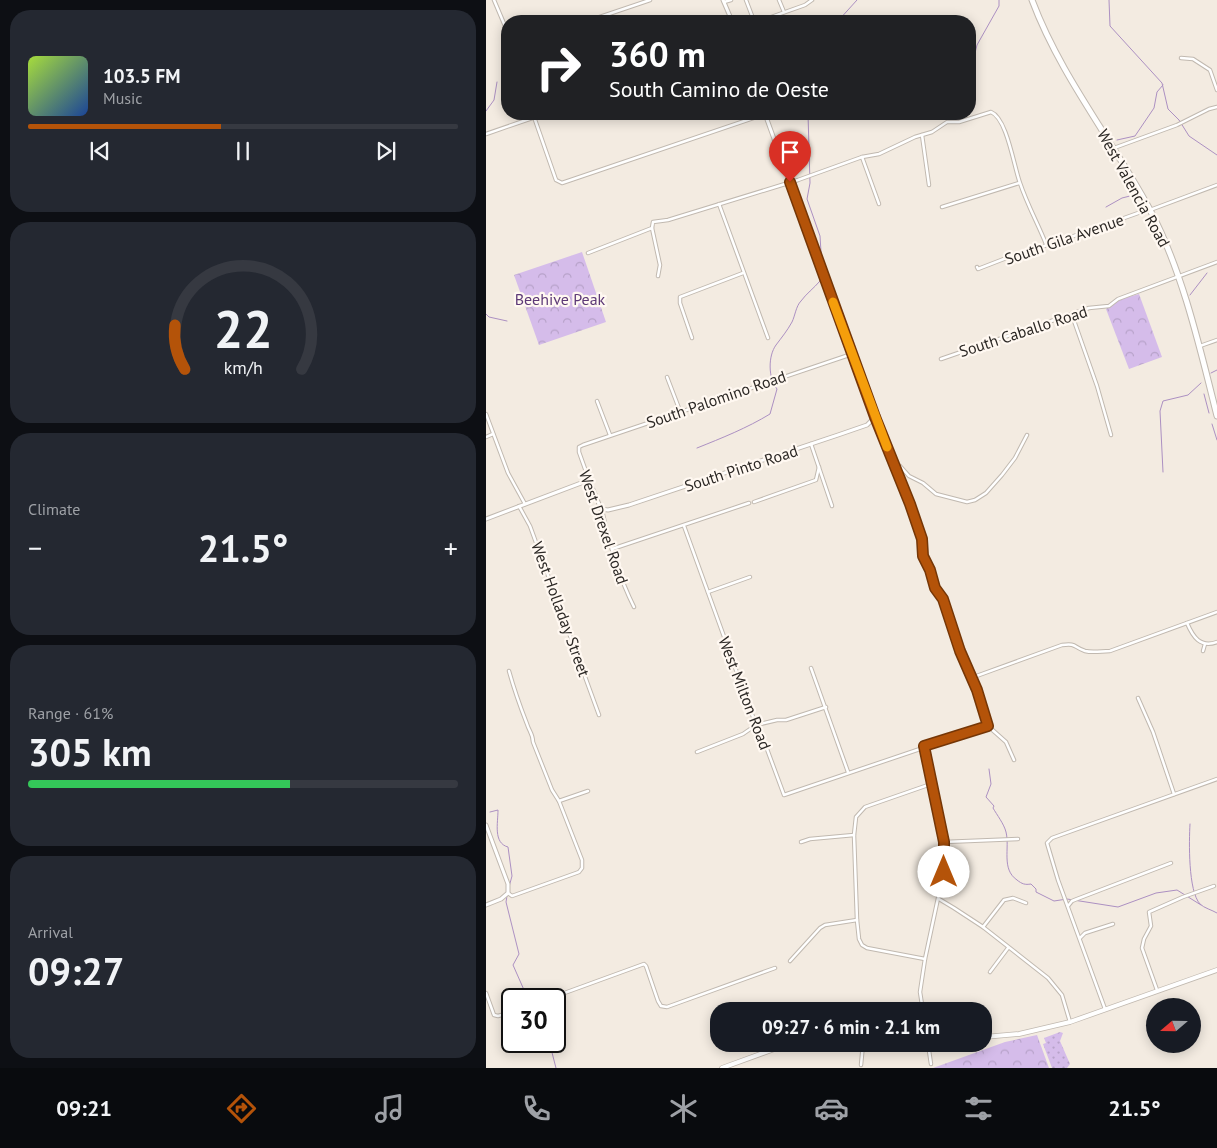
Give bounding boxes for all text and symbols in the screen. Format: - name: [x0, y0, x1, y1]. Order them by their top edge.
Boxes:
- text: 360 m: [609, 31, 706, 77]
- icon: right: [526, 35, 591, 100]
- text: 103.5 FM: [103, 64, 180, 88]
- text: South Camino de Oeste: [609, 75, 829, 103]
- text: Music: [103, 88, 143, 108]
- street label: West Valencia Road: [1093, 125, 1175, 251]
- pin: [769, 131, 811, 182]
- icon: previous: [86, 137, 114, 165]
- icon: pause: [229, 137, 257, 165]
- icon: next: [372, 137, 400, 165]
- icon: arrive: [776, 138, 804, 166]
- street label: South Gila Avenue: [1002, 209, 1126, 269]
- park label: Beehive Peak: [515, 289, 606, 309]
- text: 22: [214, 295, 272, 362]
- street label: South Caballo Road: [956, 301, 1090, 361]
- text: km/h: [223, 356, 263, 379]
- street label: South Palomino Road: [643, 366, 789, 432]
- street label: South Pinto Road: [682, 440, 800, 496]
- street label: West Drexel Road: [575, 467, 633, 587]
- text: Climate: [28, 499, 80, 519]
- text: 21.5°: [198, 523, 288, 572]
- text: −: [28, 529, 42, 566]
- text: +: [444, 529, 458, 566]
- street label: West Holladay Street: [527, 539, 595, 680]
- street label: West Milton Road: [714, 634, 776, 752]
- text: Range · 61%: [28, 703, 113, 723]
- text: 305 km: [28, 727, 152, 776]
- position arrow: [917, 845, 969, 897]
- text: Arrival: [28, 922, 73, 942]
- text: 09:27: [28, 946, 124, 995]
- speed limit sign: 30: [501, 988, 566, 1053]
- north arrow: [1146, 998, 1201, 1052]
- map controls: [1146, 998, 1201, 1053]
- text: 09:27 · 6 min · 2.1 km: [762, 1015, 940, 1039]
- icon: directions: [224, 1091, 259, 1126]
- icon: music: [372, 1091, 407, 1126]
- icon: phone: [519, 1091, 554, 1126]
- icon: climate: [666, 1091, 701, 1126]
- icon: car: [814, 1091, 849, 1126]
- icon: filters: [961, 1091, 996, 1126]
- text: 09:21: [56, 1094, 112, 1122]
- text: 21.5°: [1108, 1094, 1161, 1122]

